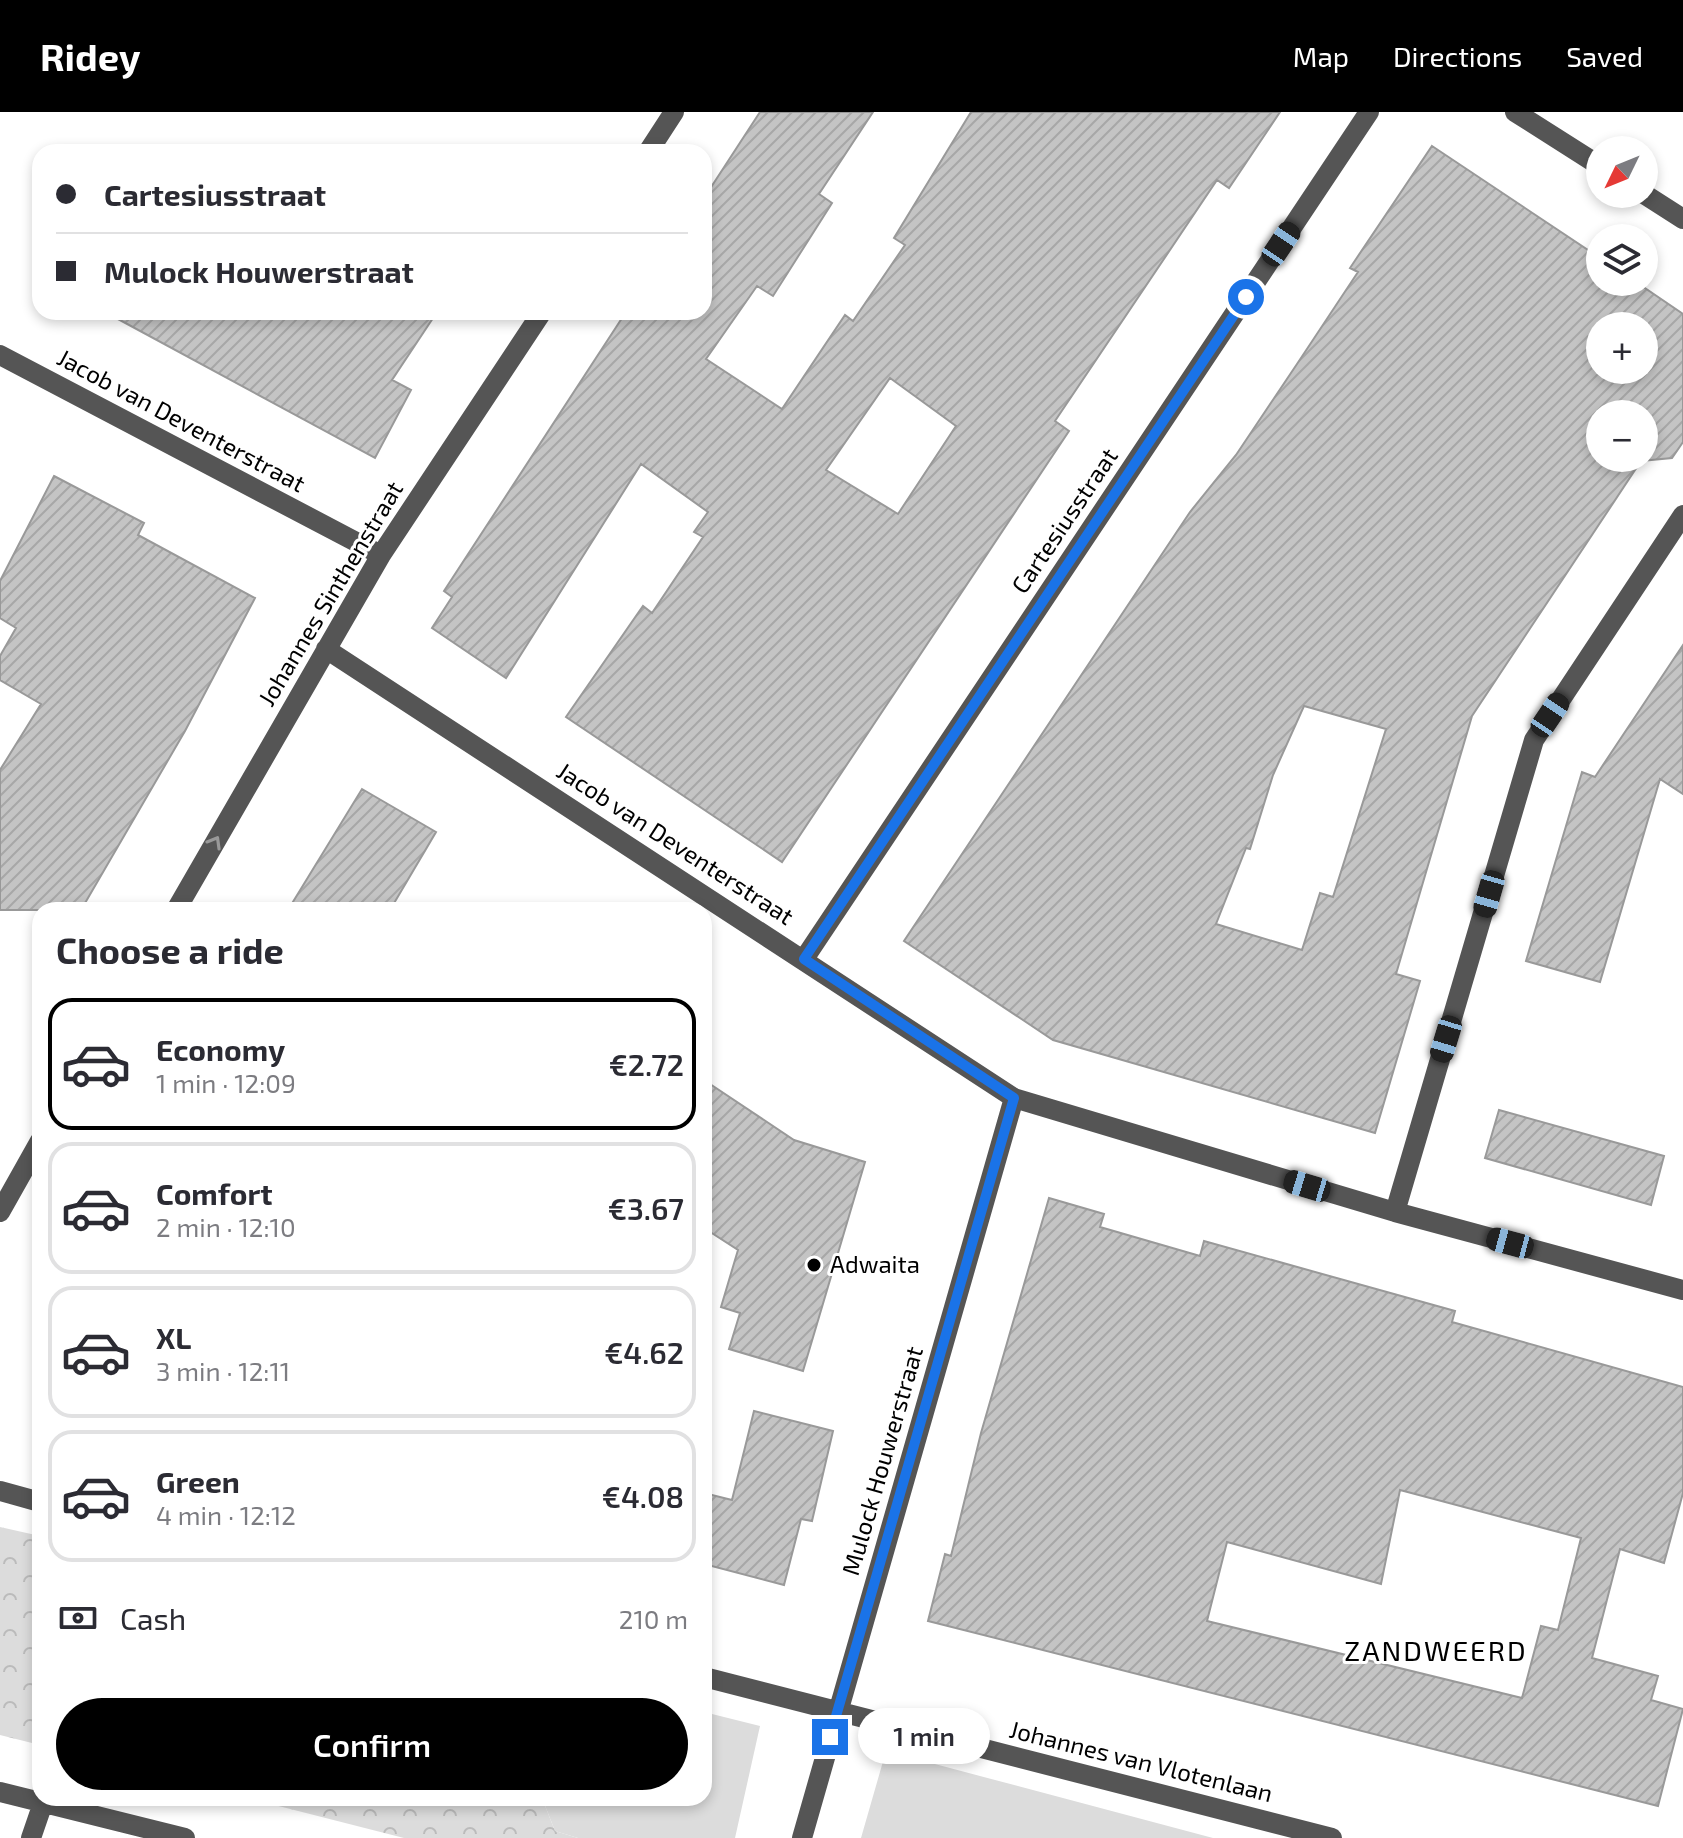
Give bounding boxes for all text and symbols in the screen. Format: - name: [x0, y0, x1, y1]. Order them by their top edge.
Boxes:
- text: Ridey: [40, 33, 141, 79]
- text: Map: [1293, 39, 1349, 73]
- text: Directions: [1393, 39, 1522, 73]
- text: Saved: [1566, 39, 1643, 73]
- north arrow: [1586, 136, 1658, 208]
- map controls: [1586, 136, 1658, 472]
- text: Cartesiusstraat: [104, 176, 326, 212]
- car: [1258, 217, 1304, 271]
- button: layers: [1586, 224, 1658, 296]
- text: Mulock Houwerstraat: [104, 253, 414, 289]
- route start: [1228, 279, 1264, 315]
- button: +: [1586, 312, 1658, 384]
- street label: Jacob van Deventerstraat: [53, 342, 311, 497]
- button: −: [1586, 400, 1658, 472]
- street label: Cartesiusstraat: [1004, 442, 1123, 598]
- street label: Johannes Sinthenstraat: [251, 476, 408, 711]
- car: [1527, 688, 1573, 742]
- street label: Jacob van Deventerstraat: [552, 755, 800, 930]
- one-way arrow: [205, 837, 221, 851]
- car: [1471, 868, 1507, 920]
- text: Choose a ride: [56, 928, 284, 971]
- car: [1428, 1013, 1464, 1065]
- icon: car: [60, 1028, 132, 1100]
- text: Economy: [156, 1031, 285, 1067]
- text: €2.72: [609, 1046, 684, 1082]
- text: 1 min · 12:09: [156, 1067, 296, 1098]
- car: [1281, 1168, 1333, 1204]
- icon: car: [60, 1172, 132, 1244]
- text: Comfort: [156, 1175, 273, 1211]
- text: €3.67: [608, 1190, 684, 1226]
- text: 2 min · 12:10: [156, 1211, 296, 1242]
- car: [1484, 1225, 1536, 1261]
- place label: Adwaita: [830, 1249, 920, 1278]
- marker: Adwaita: [805, 1256, 823, 1274]
- icon: car: [60, 1316, 132, 1388]
- text: XL: [156, 1319, 191, 1355]
- text: €4.62: [604, 1334, 684, 1370]
- street label: Mulock Houwerstraat: [835, 1343, 928, 1578]
- text: 3 min · 12:11: [156, 1355, 290, 1386]
- icon: car: [60, 1460, 132, 1532]
- text: Green: [156, 1463, 240, 1499]
- text: €4.08: [602, 1478, 684, 1514]
- text: 4 min · 12:12: [156, 1499, 296, 1530]
- icon: cash: [56, 1596, 100, 1640]
- text: Cash: [120, 1600, 186, 1636]
- text: 210 m: [619, 1603, 688, 1634]
- district label: ZANDWEERD: [1344, 1633, 1528, 1667]
- button: Confirm: [56, 1698, 688, 1790]
- callout: 1 min: [858, 1709, 990, 1765]
- street label: Johannes van Vlotenlaan: [1007, 1714, 1276, 1807]
- route end: [812, 1719, 848, 1755]
- text: 1 min: [893, 1720, 955, 1751]

